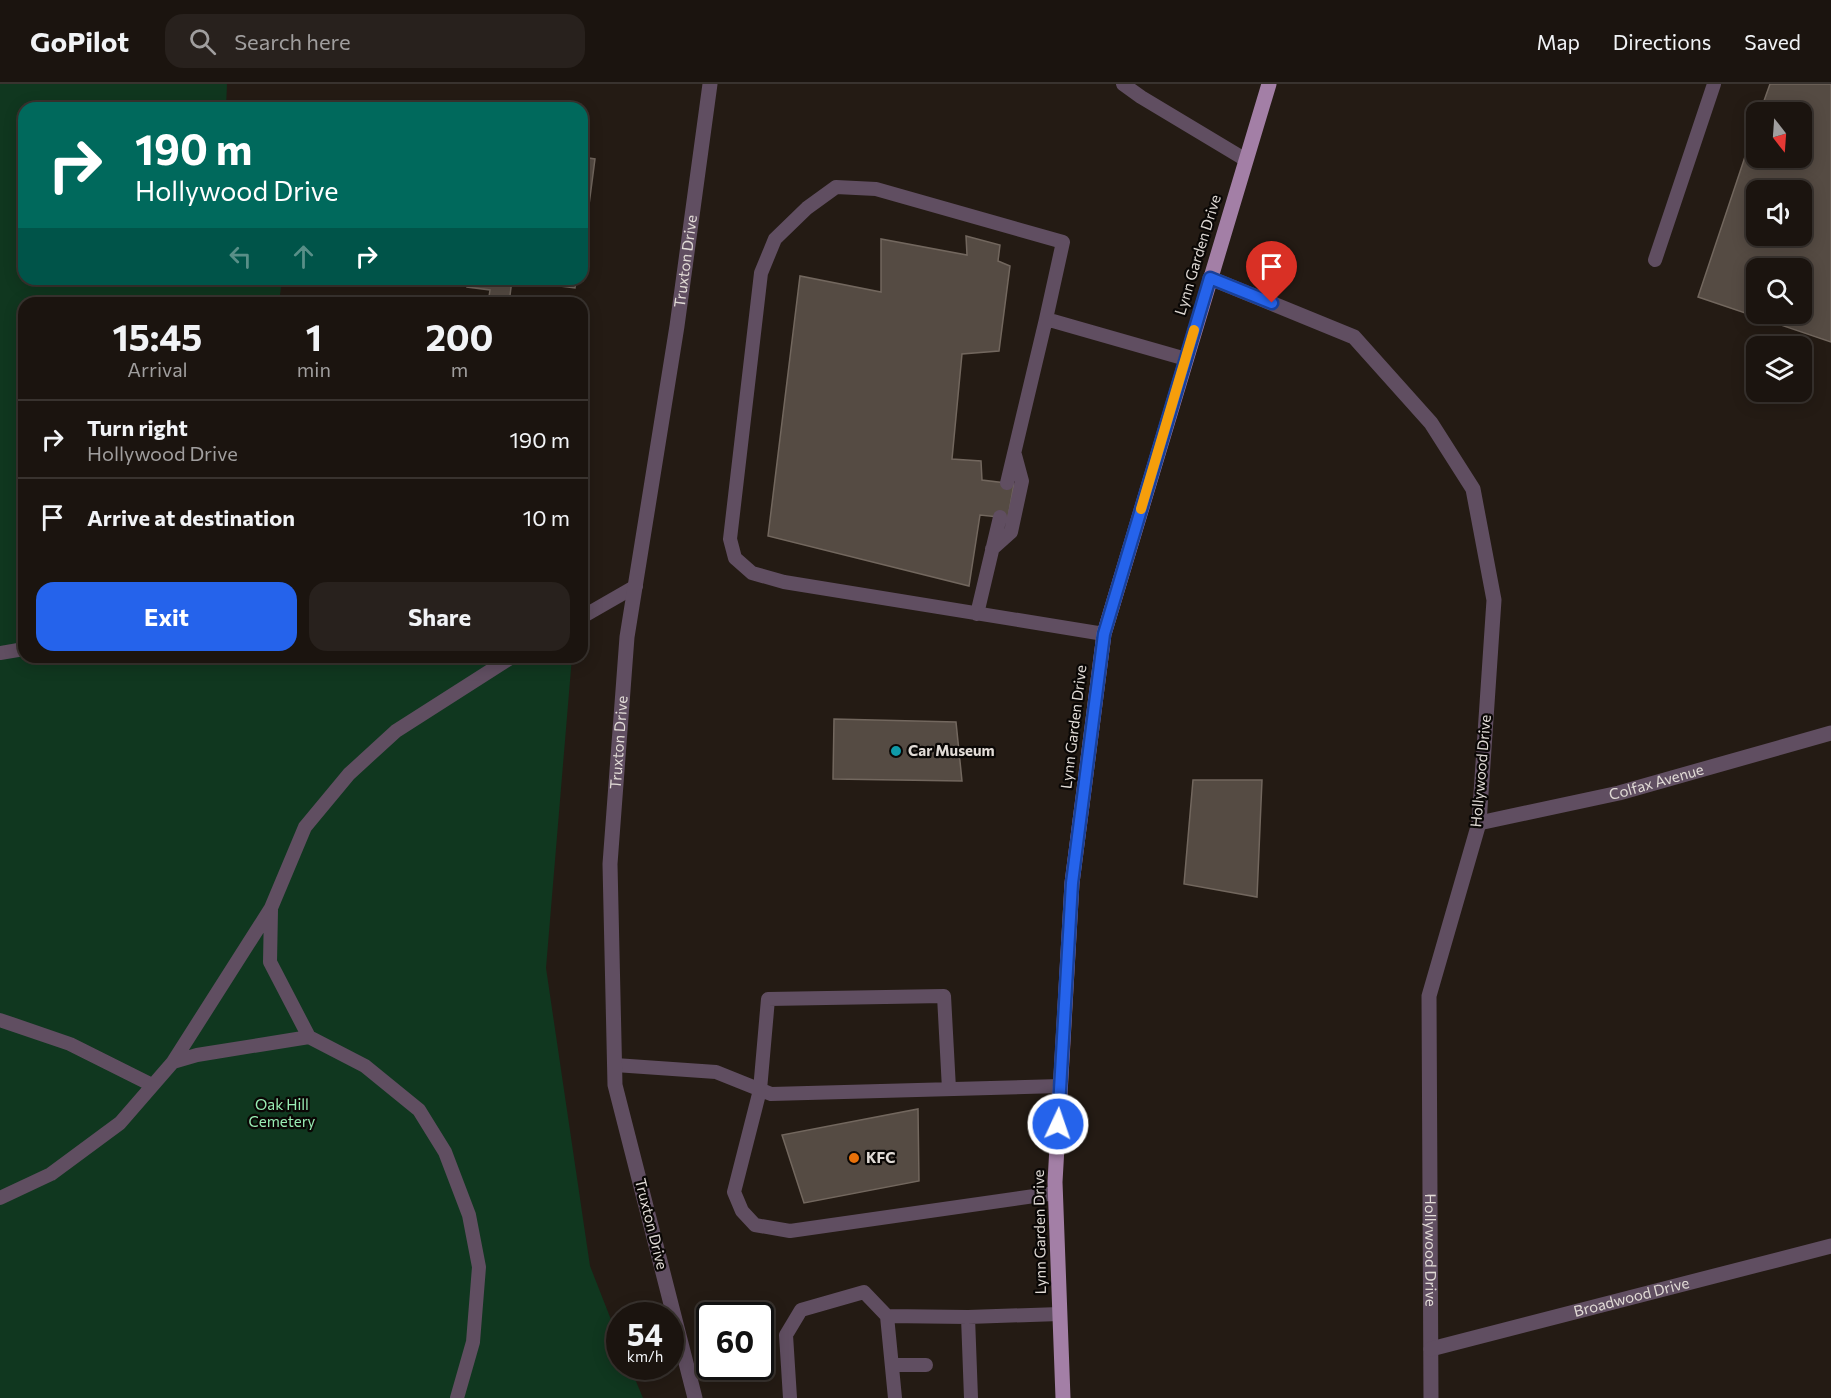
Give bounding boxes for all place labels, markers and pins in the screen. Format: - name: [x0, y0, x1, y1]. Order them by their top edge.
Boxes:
- pin: [1246, 241, 1297, 303]
- place label: Car Museum: [908, 741, 995, 759]
- marker: Car Museum: [889, 744, 903, 758]
- place label: KFC: [866, 1148, 895, 1166]
- marker: KFC: [847, 1151, 861, 1165]

